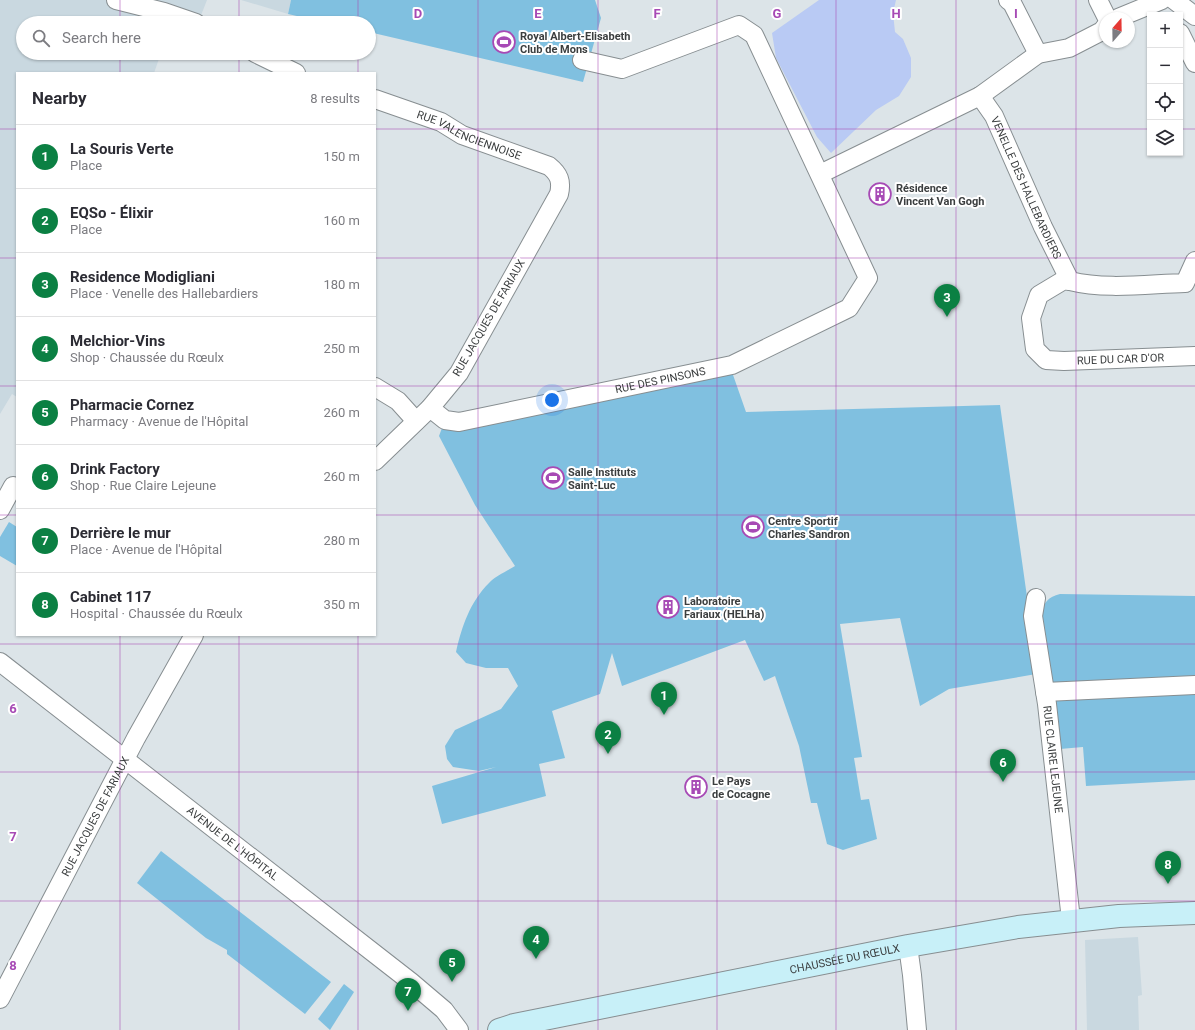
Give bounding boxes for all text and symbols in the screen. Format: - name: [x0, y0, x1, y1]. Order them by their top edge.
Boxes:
- text: D: [414, 6, 422, 21]
- text: E: [534, 6, 542, 21]
- text: F: [653, 6, 661, 21]
- text: G: [773, 6, 782, 21]
- text: H: [891, 6, 901, 21]
- text: I: [1014, 6, 1018, 21]
- north arrow: [1099, 12, 1135, 48]
- map controls: [1147, 12, 1183, 156]
- button: +: [1147, 12, 1183, 48]
- search box: [16, 16, 376, 60]
- icon: search: [30, 27, 52, 49]
- text: Search here: [62, 29, 141, 47]
- sports icon: Royal Albert-Elisabeth Club de Mons: [491, 29, 517, 55]
- place label: Royal Albert-Elisabeth Club de Mons: [520, 30, 631, 56]
- button: −: [1147, 48, 1183, 84]
- button: locate: [1147, 84, 1183, 120]
- text: Nearby: [32, 88, 87, 108]
- text: 8 results: [310, 91, 360, 106]
- street label: RUE VALENCIENNOISE: [415, 108, 523, 162]
- street label: VENELLE DES HALLEBARDIERS: [989, 114, 1065, 261]
- button: layers: [1147, 120, 1183, 156]
- text: La Souris Verte: [70, 140, 173, 158]
- text: 1: [41, 149, 49, 164]
- text: 150 m: [323, 149, 360, 164]
- text: Place: [70, 158, 102, 173]
- building icon: Résidence Vincent Van Gogh: [867, 181, 893, 207]
- place label: Résidence Vincent Van Gogh: [896, 182, 984, 208]
- text: EQSo - Élixir: [70, 204, 153, 222]
- text: 2: [41, 213, 49, 228]
- text: 160 m: [323, 213, 360, 228]
- text: Place: [70, 222, 102, 237]
- street label: RUE JACQUES DE FARIAUX: [450, 257, 528, 379]
- text: Residence Modigliani: [70, 268, 215, 286]
- text: 3: [41, 277, 49, 292]
- text: 180 m: [323, 277, 360, 292]
- pin: 3: [934, 284, 960, 317]
- text: Place · Venelle des Hallebardiers: [70, 286, 258, 301]
- text: Melchior-Vins: [70, 332, 165, 350]
- text: 4: [41, 341, 49, 356]
- text: 250 m: [323, 341, 360, 356]
- text: Shop · Chaussée du Rœulx: [70, 350, 224, 365]
- street label: RUE DU CAR D'OR: [1077, 351, 1165, 367]
- street label: RUE DES PINSONS: [614, 364, 707, 396]
- your location: [542, 390, 562, 410]
- text: Pharmacie Cornez: [70, 396, 194, 414]
- text: 5: [41, 405, 49, 420]
- text: 260 m: [323, 405, 360, 420]
- text: Pharmacy · Avenue de l'Hôpital: [70, 414, 248, 429]
- text: Drink Factory: [70, 460, 160, 478]
- sports icon: Salle Instituts Saint-Luc: [540, 465, 566, 491]
- place label: Salle Instituts Saint-Luc: [568, 466, 636, 492]
- text: 6: [41, 469, 49, 484]
- text: 260 m: [323, 469, 360, 484]
- text: Shop · Rue Claire Lejeune: [70, 478, 216, 493]
- sports icon: Centre Sportif Charles Sandron: [740, 514, 766, 540]
- place label: Centre Sportif Charles Sandron: [768, 515, 850, 541]
- text: Derrière le mur: [70, 524, 171, 542]
- text: 7: [41, 533, 49, 548]
- text: 280 m: [323, 533, 360, 548]
- text: Place · Avenue de l'Hôpital: [70, 542, 222, 557]
- text: Cabinet 117: [70, 588, 151, 606]
- building icon: Laboratoire Fariaux (HELHa): [655, 594, 681, 620]
- place label: Laboratoire Fariaux (HELHa): [684, 595, 764, 621]
- text: 8: [41, 597, 49, 612]
- text: 350 m: [323, 597, 360, 612]
- text: Hospital · Chaussée du Rœulx: [70, 606, 243, 621]
- pin: 1: [651, 682, 677, 715]
- text: 6: [9, 701, 17, 716]
- street label: RUE CLAIRE LEJEUNE: [1041, 705, 1066, 814]
- pin: 2: [595, 721, 621, 754]
- pin: 6: [990, 749, 1016, 782]
- street label: RUE JACQUES DE FARIAUX: [59, 754, 132, 878]
- building icon: Le Pays de Cocagne: [683, 774, 709, 800]
- place label: Le Pays de Cocagne: [712, 775, 770, 801]
- street label: AVENUE DE L'HÔPITAL: [184, 804, 281, 883]
- text: 7: [9, 829, 17, 844]
- pin: 8: [1155, 851, 1181, 884]
- pin: 4: [523, 926, 549, 959]
- street label: CHAUSSÉE DU RŒULX: [788, 941, 901, 976]
- pin: 5: [439, 949, 465, 982]
- text: 8: [9, 958, 17, 973]
- pin: 7: [395, 978, 421, 1011]

